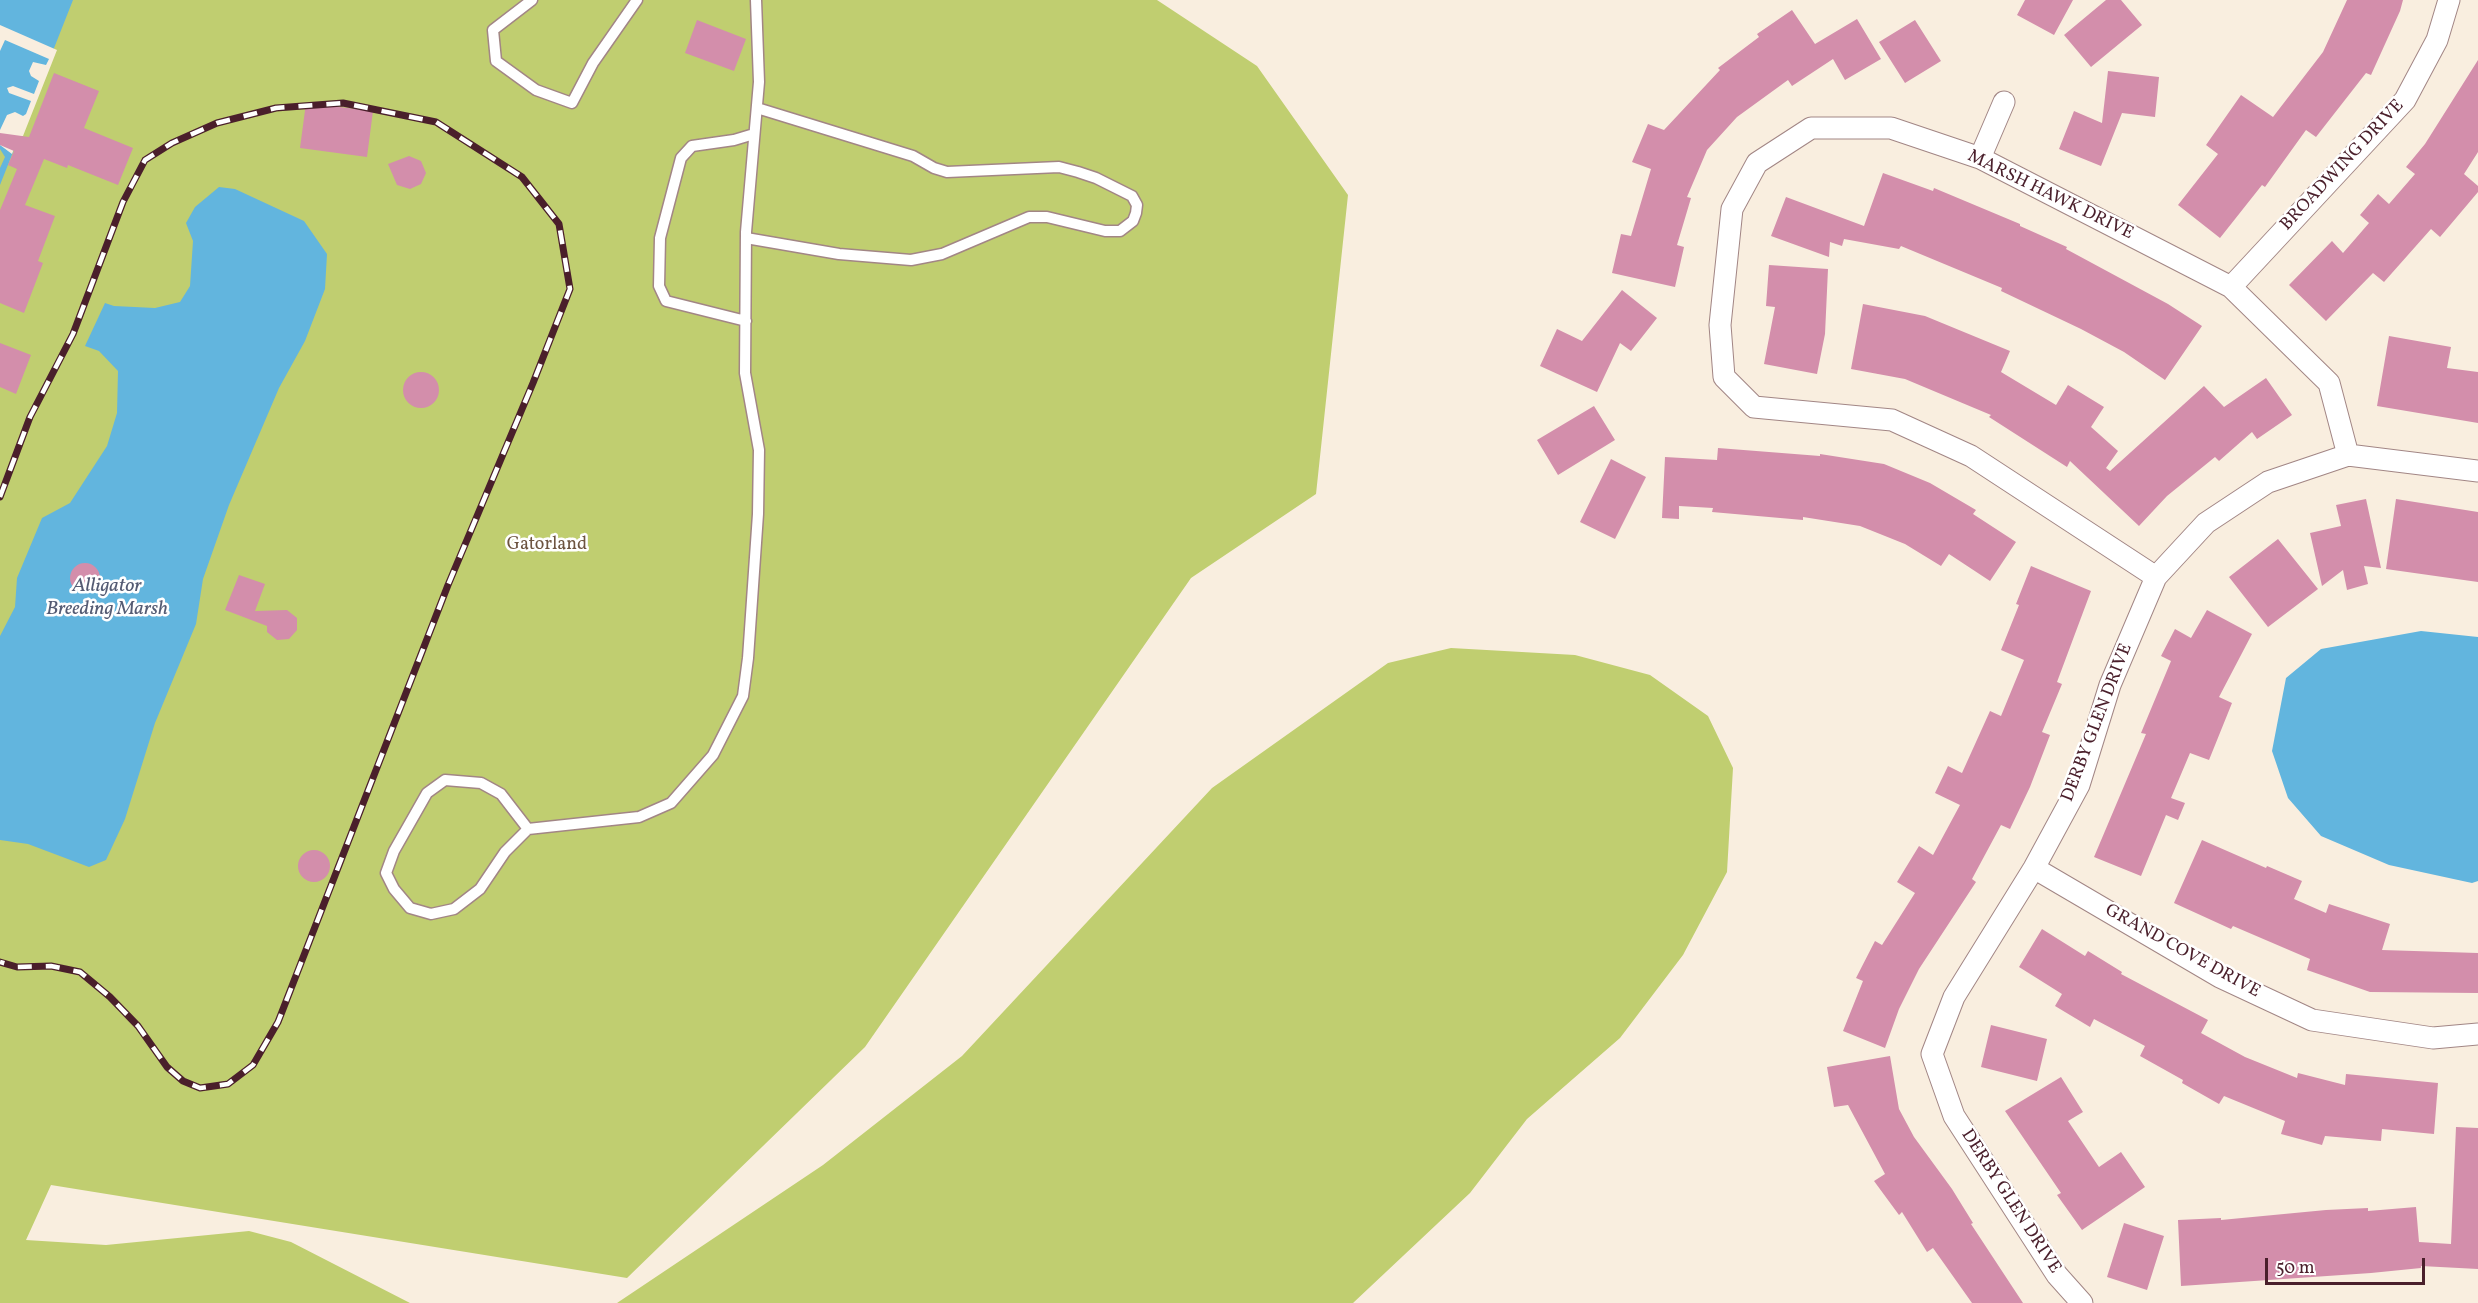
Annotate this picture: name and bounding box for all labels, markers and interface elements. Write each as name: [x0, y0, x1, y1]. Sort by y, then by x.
street label: BROADWING DRIVE: [2277, 96, 2409, 236]
street label: MARSH HAWK DRIVE: [1964, 146, 2136, 246]
park label: Gatorland: [507, 535, 587, 557]
water label: Alligator Breeding Marsh: [46, 575, 168, 622]
street label: DERBY GLEN DRIVE: [2058, 641, 2138, 805]
street label: GRAND COVE DRIVE: [2101, 900, 2263, 1004]
street label: DERBY GLEN DRIVE: [1955, 1126, 2065, 1278]
scale bar: [2268, 1246, 2428, 1284]
text: 50 m: [2276, 1256, 2315, 1281]

